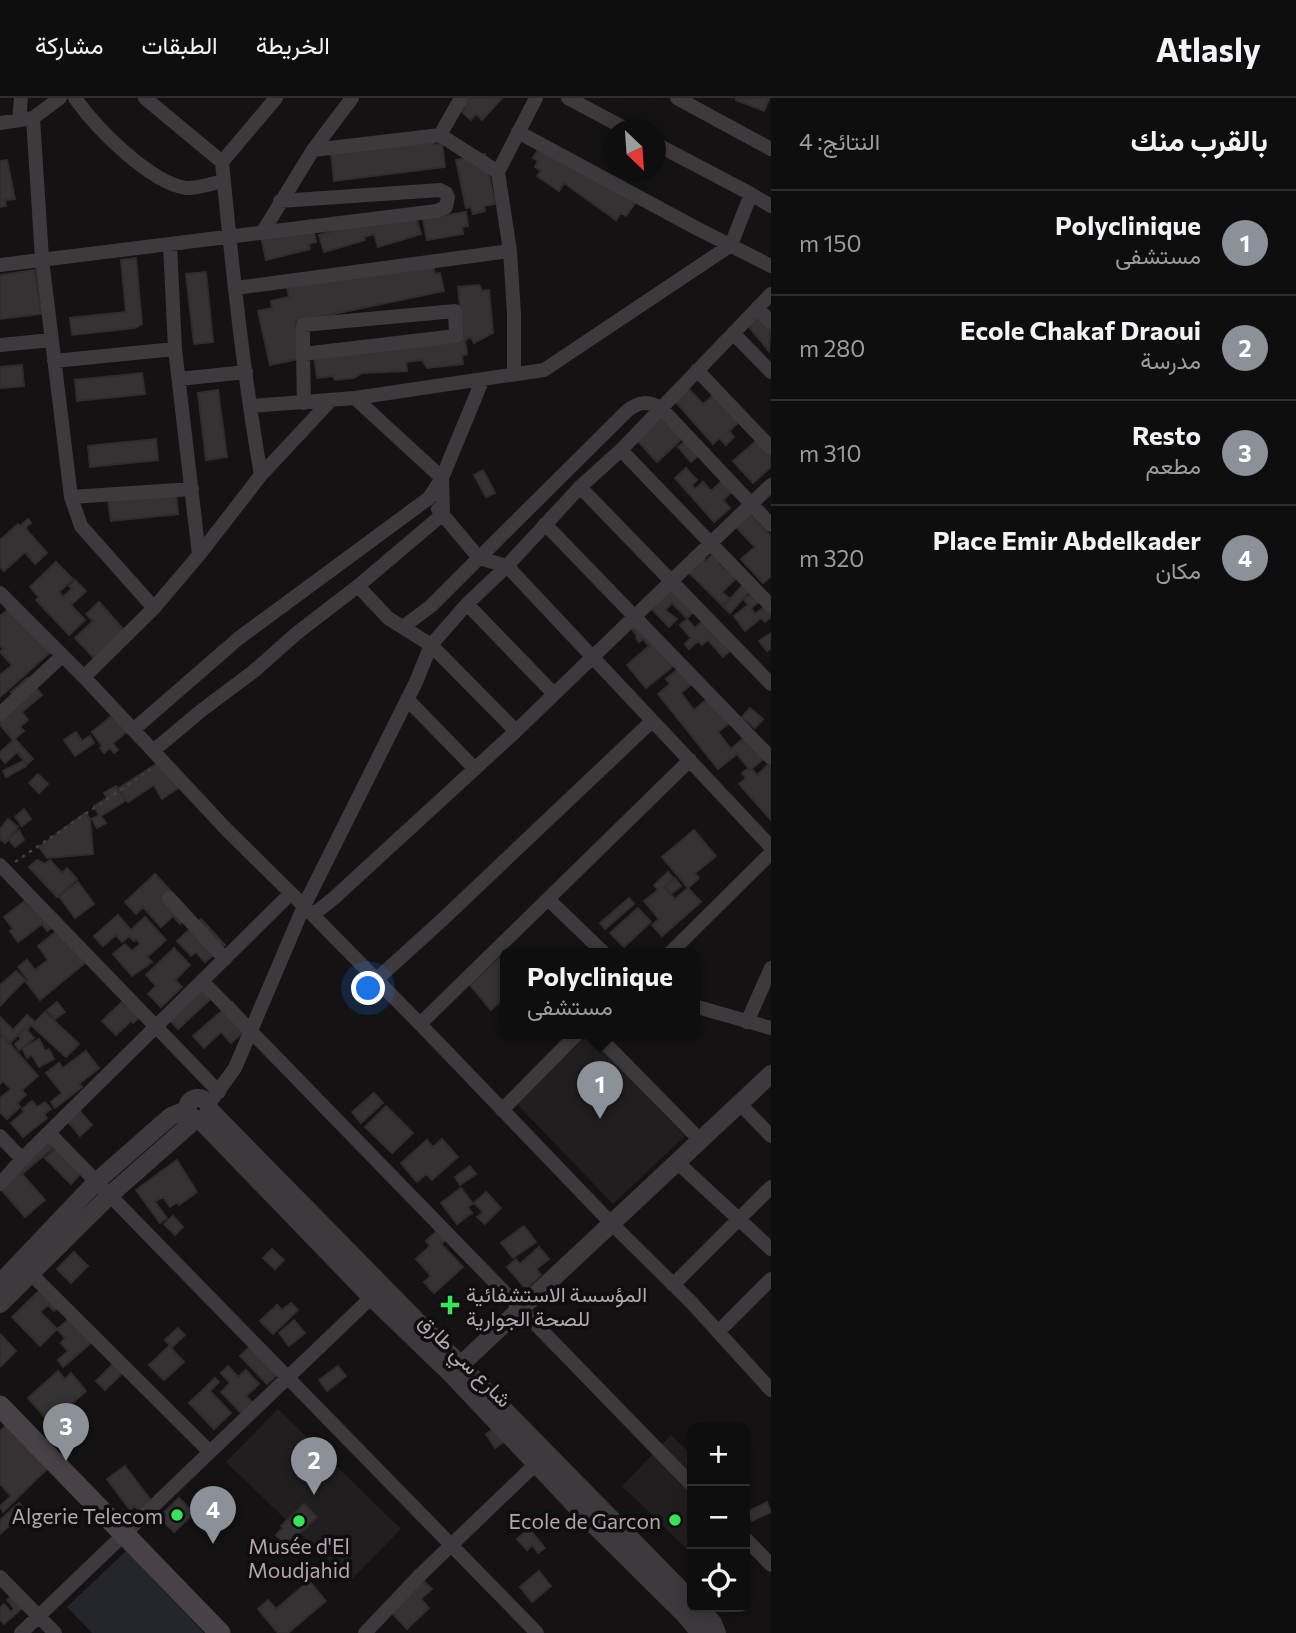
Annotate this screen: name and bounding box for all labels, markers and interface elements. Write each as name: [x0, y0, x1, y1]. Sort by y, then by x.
text: Atlasly: [1156, 28, 1261, 69]
text: مشاركة: [35, 30, 103, 59]
text: الطبقات: [141, 30, 218, 59]
text: الخريطة: [256, 30, 330, 59]
north arrow: [603, 119, 666, 182]
text: بالقرب منك: [1131, 120, 1268, 157]
text: النتائج: 4: [799, 127, 880, 155]
text: Polyclinique: [1055, 209, 1201, 240]
text: 150 m: [799, 229, 862, 257]
text: 1: [1240, 229, 1250, 257]
text: مستشفى: [1115, 241, 1201, 269]
text: Ecole Chakaf Draoui: [960, 314, 1201, 345]
text: 280 m: [799, 334, 865, 362]
text: 2: [1238, 334, 1252, 362]
text: مدرسة: [1140, 346, 1201, 374]
text: Resto: [1132, 419, 1201, 450]
text: 310 m: [799, 439, 861, 467]
text: 3: [1238, 439, 1252, 467]
text: مطعم: [1145, 451, 1201, 479]
text: Place Emir Abdelkader: [933, 524, 1201, 555]
text: 320 m: [799, 544, 864, 572]
text: 4: [1238, 544, 1252, 572]
text: مكان: [1155, 556, 1201, 584]
popup: [500, 948, 700, 1039]
text: Polyclinique: [527, 960, 673, 991]
your location: [351, 971, 385, 1005]
text: مستشفى: [527, 992, 613, 1020]
pin: 1: [577, 1061, 623, 1119]
place label: المؤسسة الاستشفائية للصحة الجوارية: [466, 1281, 647, 1332]
marker: المؤسسة الاستشفائية للصحة الجوارية: [440, 1295, 460, 1315]
street label: شارع سي طارق: [410, 1308, 518, 1416]
pin: 3: [43, 1403, 89, 1461]
map controls: [687, 1423, 750, 1612]
button: +: [687, 1423, 750, 1486]
pin: 2: [291, 1437, 337, 1495]
pin: 4: [190, 1486, 236, 1544]
button: −: [687, 1486, 750, 1549]
place label: Algerie Telecom: [11, 1503, 163, 1528]
marker: Algerie Telecom: [169, 1507, 185, 1523]
place label: Ecole de Garcon: [509, 1508, 661, 1533]
marker: Ecole de Garcon: [667, 1512, 683, 1528]
marker: Musée d'El Moudjahid: [291, 1513, 307, 1529]
place label: Musée d'El Moudjahid: [248, 1533, 350, 1582]
button: locate: [687, 1549, 750, 1612]

